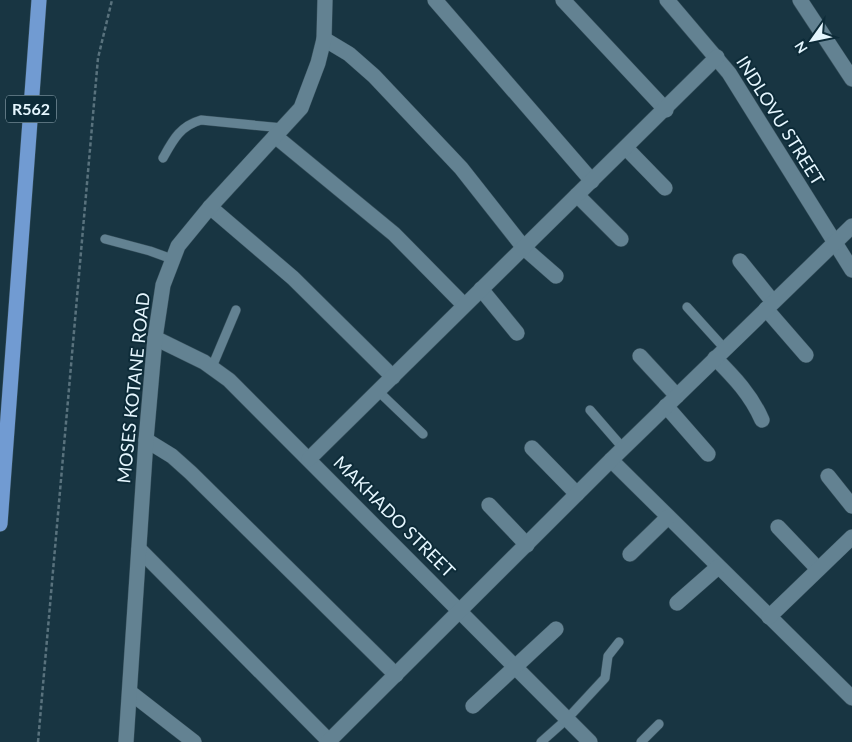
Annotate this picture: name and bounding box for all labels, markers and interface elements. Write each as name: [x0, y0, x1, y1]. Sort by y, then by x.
north arrow: [787, 15, 837, 65]
text: N: [791, 38, 811, 57]
street label: INDLOVU STREET: [732, 52, 830, 189]
road number: R562: [6, 96, 56, 122]
street label: MOSES KOTANE ROAD: [112, 291, 154, 485]
street label: MAKHADO STREET: [329, 451, 460, 582]

